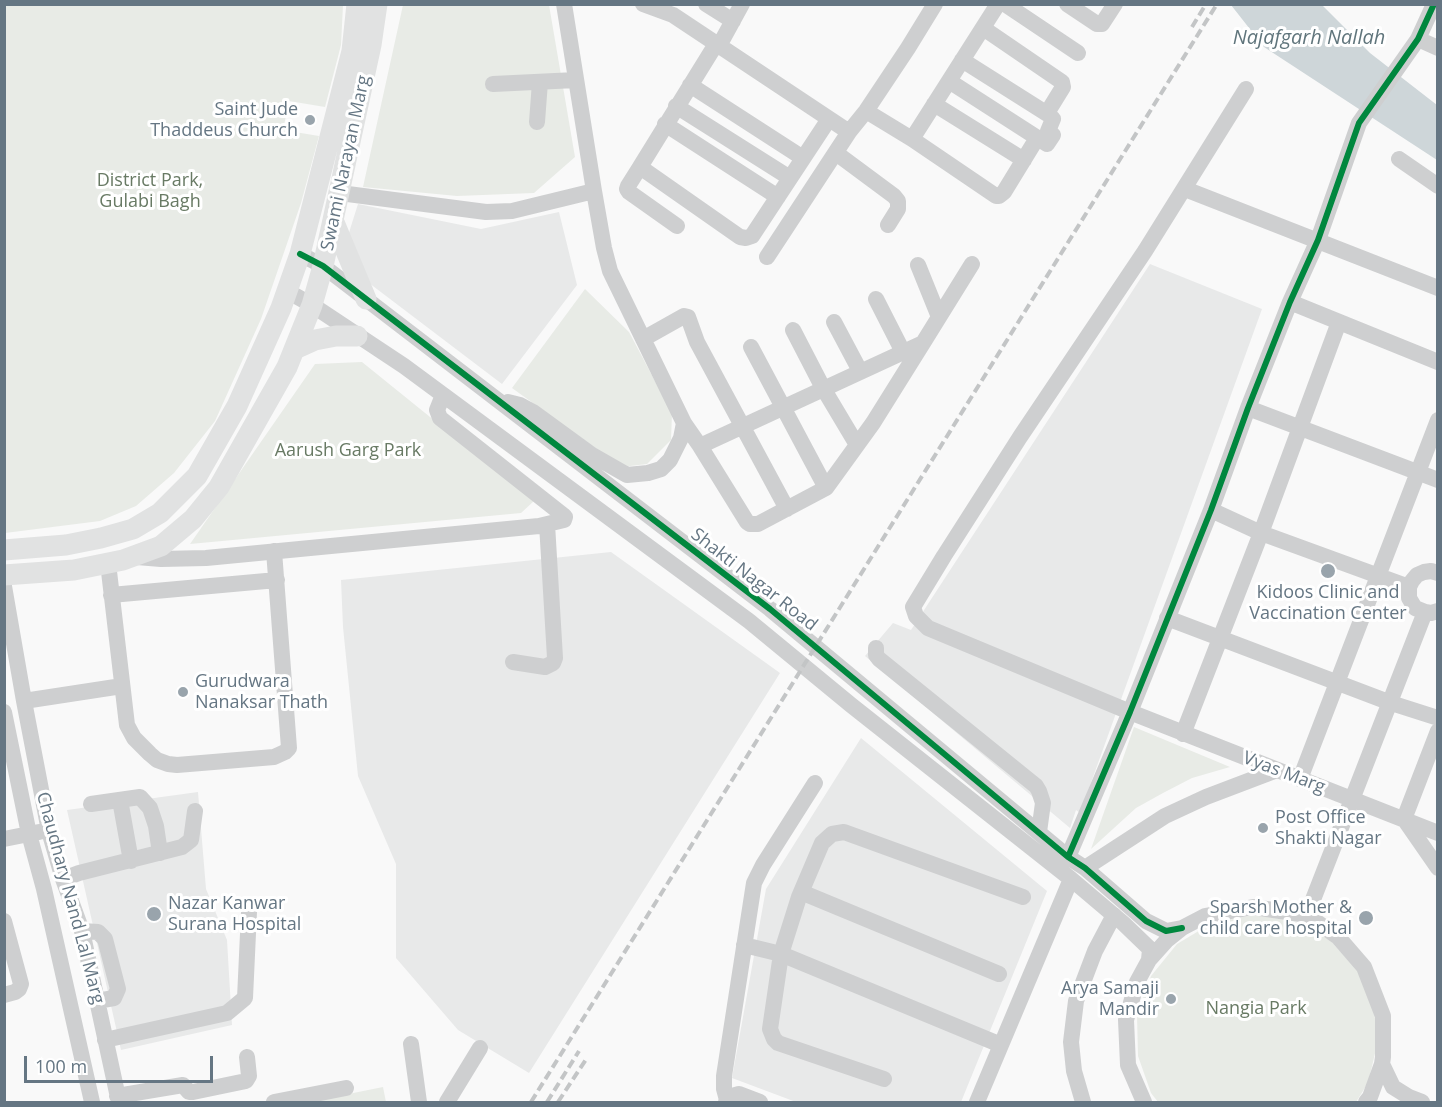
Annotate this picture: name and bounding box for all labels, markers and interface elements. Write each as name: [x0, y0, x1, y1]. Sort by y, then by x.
water label: Najafgarh Nallah: [1233, 26, 1385, 50]
street label: Swami Narayan Marg: [317, 73, 375, 253]
place label: Saint Jude Thaddeus Church: [150, 99, 298, 142]
marker: Saint Jude Thaddeus Church: [303, 113, 317, 127]
park label: District Park, Gulabi Bagh: [97, 170, 203, 213]
park label: Aarush Garg Park: [275, 440, 421, 462]
street label: Shakti Nagar Road: [687, 524, 821, 636]
marker: Kidoos Clinic and Vaccination Center: [1319, 562, 1337, 580]
place label: Kidoos Clinic and Vaccination Center: [1249, 582, 1407, 624]
place label: Gurudwara Nanaksar Thath: [195, 671, 328, 714]
marker: Gurudwara Nanaksar Thath: [176, 685, 190, 699]
street label: Vyas Marg: [1240, 747, 1328, 799]
street label: Chaudhary Nand Lal Marg: [31, 790, 109, 1006]
place label: Post Office Shakti Nagar: [1275, 807, 1382, 850]
marker: Post Office Shakti Nagar: [1256, 821, 1270, 835]
place label: Nazar Kanwar Surana Hospital: [168, 893, 301, 936]
place label: Sparsh Mother & child care hospital: [1200, 897, 1352, 940]
marker: Nazar Kanwar Surana Hospital: [145, 905, 163, 923]
marker: Sparsh Mother & child care hospital: [1357, 909, 1375, 927]
place label: Arya Samaji Mandir: [1061, 978, 1159, 1020]
marker: Arya Samaji Mandir: [1164, 992, 1178, 1006]
park label: Nangia Park: [1205, 998, 1307, 1020]
scale bar: [27, 1044, 216, 1082]
text: 100 m: [35, 1054, 87, 1078]

